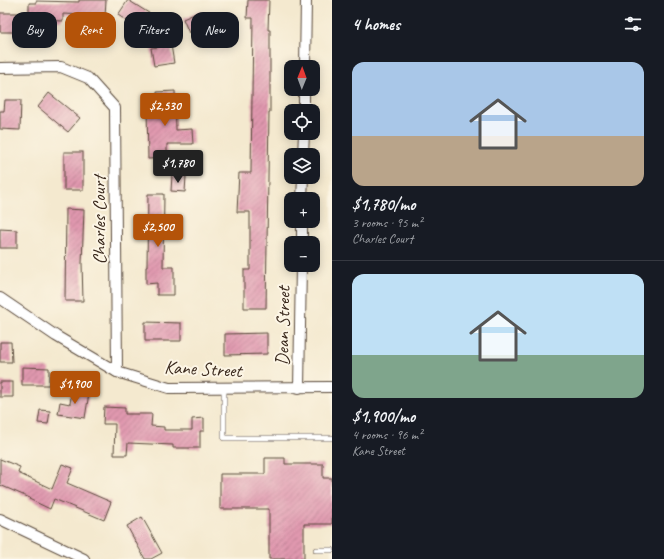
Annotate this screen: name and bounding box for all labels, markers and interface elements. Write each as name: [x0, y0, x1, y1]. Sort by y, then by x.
chip: Buy: [12, 12, 57, 48]
chip: Rent: [65, 12, 116, 48]
chip: Filters: [124, 12, 183, 48]
chip: New: [191, 12, 239, 48]
icon: filters: [622, 13, 644, 35]
text: 4 homes: [352, 14, 400, 35]
north arrow: [284, 60, 320, 96]
map controls: [284, 60, 320, 272]
icon: home: [462, 88, 534, 160]
pin: $2,530: [132, 93, 198, 127]
text: $2,530: [149, 98, 181, 114]
button: locate: [284, 104, 320, 140]
button: layers: [284, 148, 320, 184]
pin: $1,780: [145, 150, 211, 184]
text: $1,780: [162, 155, 194, 171]
street label: Charles Court: [87, 173, 111, 265]
button: +: [284, 192, 320, 228]
text: $1,780/mo: [352, 194, 415, 215]
pin: $2,500: [125, 214, 191, 248]
text: 3 rooms · 95 m²: [352, 215, 422, 231]
text: $2,500: [142, 219, 174, 235]
text: Charles Court: [352, 231, 413, 247]
button: −: [284, 236, 320, 272]
street label: Dean Street: [270, 285, 296, 366]
icon: home: [462, 300, 534, 372]
street label: Kane Street: [164, 355, 244, 383]
pin: $1,900: [42, 371, 108, 405]
text: $1,900: [59, 376, 91, 392]
text: $1,900/mo: [352, 406, 415, 427]
text: 4 rooms · 96 m²: [352, 427, 422, 443]
text: Kane Street: [352, 443, 405, 459]

